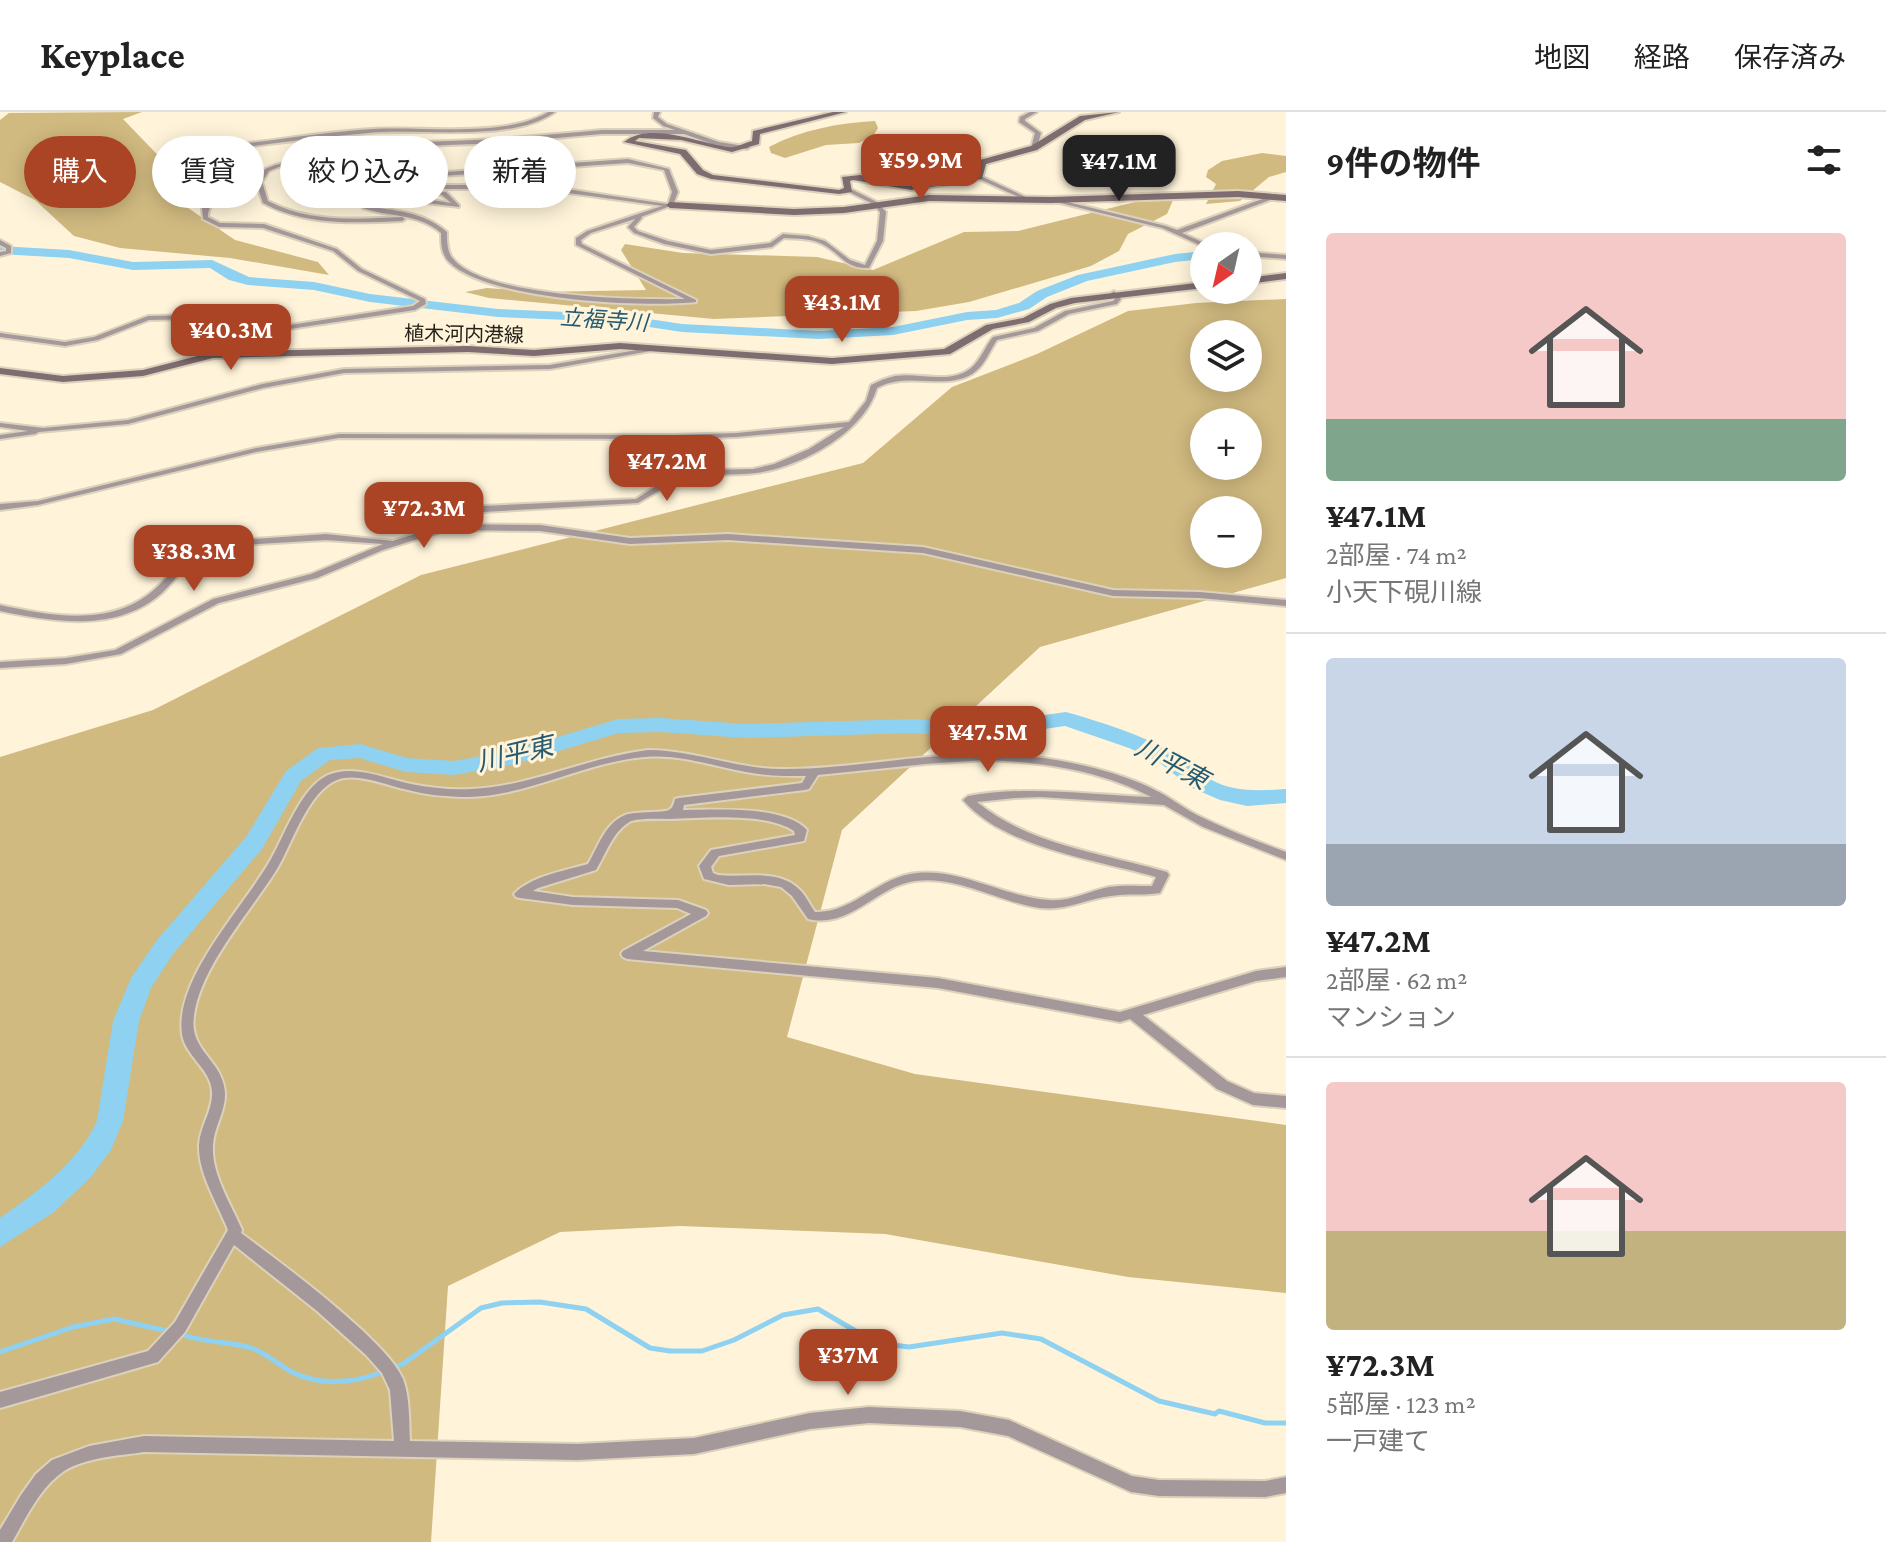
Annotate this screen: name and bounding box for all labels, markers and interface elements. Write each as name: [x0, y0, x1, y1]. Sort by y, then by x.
text: Keyplace: [40, 34, 185, 76]
text: 地図: [1534, 42, 1590, 73]
text: 経路: [1634, 42, 1690, 73]
text: 保存済み: [1734, 42, 1846, 73]
pin: ¥59.9M: [856, 134, 986, 202]
pin: ¥47.1M: [1054, 135, 1184, 203]
chip: 購入: [24, 136, 136, 208]
chip: 賃貸: [152, 136, 264, 208]
chip: 絞り込み: [280, 136, 448, 208]
chip: 新着: [464, 136, 576, 208]
icon: filters: [1802, 138, 1846, 182]
text: ¥59.9M: [879, 145, 963, 174]
text: 9件の物件: [1326, 145, 1481, 182]
text: ¥47.1M: [1081, 146, 1157, 175]
north arrow: [1190, 232, 1262, 304]
map controls: [1190, 232, 1262, 568]
pin: ¥43.1M: [777, 276, 907, 344]
icon: home: [1514, 285, 1658, 429]
text: ¥43.1M: [803, 287, 881, 316]
pin: ¥40.3M: [166, 304, 296, 372]
water label: 立福寺川: [559, 304, 651, 336]
text: ¥40.3M: [189, 315, 273, 344]
button: layers: [1190, 320, 1262, 392]
street label: 植木河内港線: [404, 322, 524, 346]
button: +: [1190, 408, 1262, 480]
pin: ¥47.2M: [602, 435, 732, 503]
text: ¥47.2M: [627, 446, 707, 475]
pin: ¥72.3M: [359, 482, 489, 550]
text: ¥72.3M: [382, 493, 466, 522]
button: −: [1190, 496, 1262, 568]
text: ¥47.1M: [1326, 497, 1426, 534]
pin: ¥38.3M: [129, 525, 259, 593]
text: ¥38.3M: [152, 536, 236, 565]
text: 2部屋 · 74 m²: [1326, 541, 1467, 570]
text: 小天下硯川線: [1326, 578, 1482, 607]
pin: ¥47.5M: [923, 706, 1053, 774]
icon: home: [1514, 710, 1658, 854]
text: ¥47.5M: [948, 717, 1028, 746]
water label: 川平東: [474, 730, 560, 777]
water label: 川平東: [1131, 733, 1217, 797]
text: ¥47.2M: [1326, 922, 1431, 959]
text: 2部屋 · 62 m²: [1326, 966, 1467, 995]
text: マンション: [1326, 1003, 1456, 1032]
icon: home: [1514, 1134, 1658, 1278]
pin: ¥37M: [801, 1329, 895, 1397]
text: ¥37M: [817, 1340, 879, 1369]
text: ¥72.3M: [1326, 1346, 1435, 1383]
text: 5部屋 · 123 m²: [1326, 1390, 1476, 1419]
text: 一戸建て: [1326, 1427, 1430, 1456]

